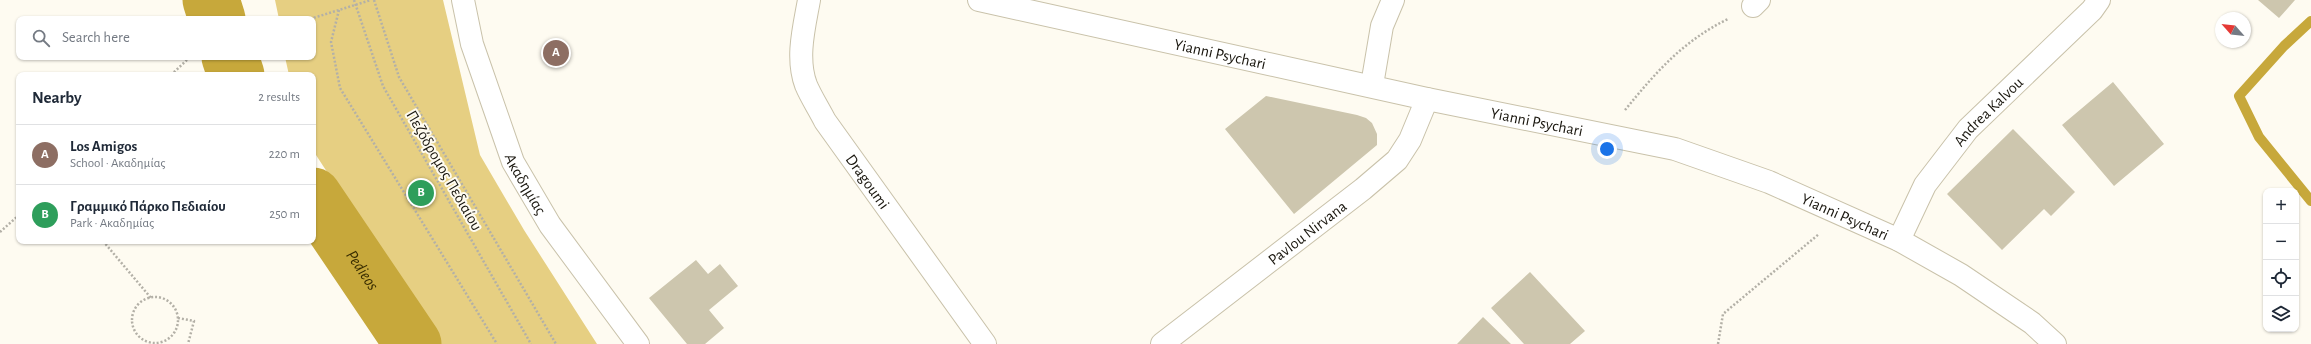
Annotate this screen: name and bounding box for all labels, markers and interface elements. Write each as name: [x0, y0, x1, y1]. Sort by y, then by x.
north arrow: [2215, 12, 2251, 48]
search box: [16, 16, 316, 60]
icon: search: [30, 27, 52, 49]
text: Search here: [62, 30, 130, 45]
street label: Yianni Psychari: [1172, 36, 1267, 72]
pin: A: [543, 38, 569, 68]
street label: Andrea Kalvou: [1951, 74, 2026, 149]
text: Nearby: [32, 89, 82, 106]
text: 2 results: [258, 91, 300, 104]
street label: Yianni Psychari: [1489, 105, 1584, 139]
street label: Πεζόδρομος Πεδιαίου: [402, 108, 485, 234]
text: Los Amigos: [70, 139, 137, 154]
your location: [1597, 139, 1617, 159]
text: A: [41, 148, 49, 161]
text: 220 m: [269, 148, 300, 161]
street label: Ακαδημίας: [502, 152, 549, 218]
street label: Dragoumi: [843, 152, 892, 212]
text: School · Ακαδημίας: [70, 157, 166, 170]
pin: B: [408, 178, 434, 208]
map controls: [2263, 188, 2299, 332]
button: +: [2263, 188, 2299, 224]
street label: Yianni Psychari: [1799, 191, 1891, 243]
street label: Pavlou Nirvana: [1265, 198, 1350, 268]
text: Γραμμικό Πάρκο Πεδιαίου: [70, 199, 226, 214]
text: B: [41, 208, 49, 221]
text: 250 m: [269, 208, 300, 221]
text: Park · Ακαδημίας: [70, 217, 154, 230]
button: −: [2263, 224, 2299, 260]
water label: Pedieos: [343, 247, 382, 294]
button: locate: [2263, 260, 2299, 296]
button: layers: [2263, 296, 2299, 332]

